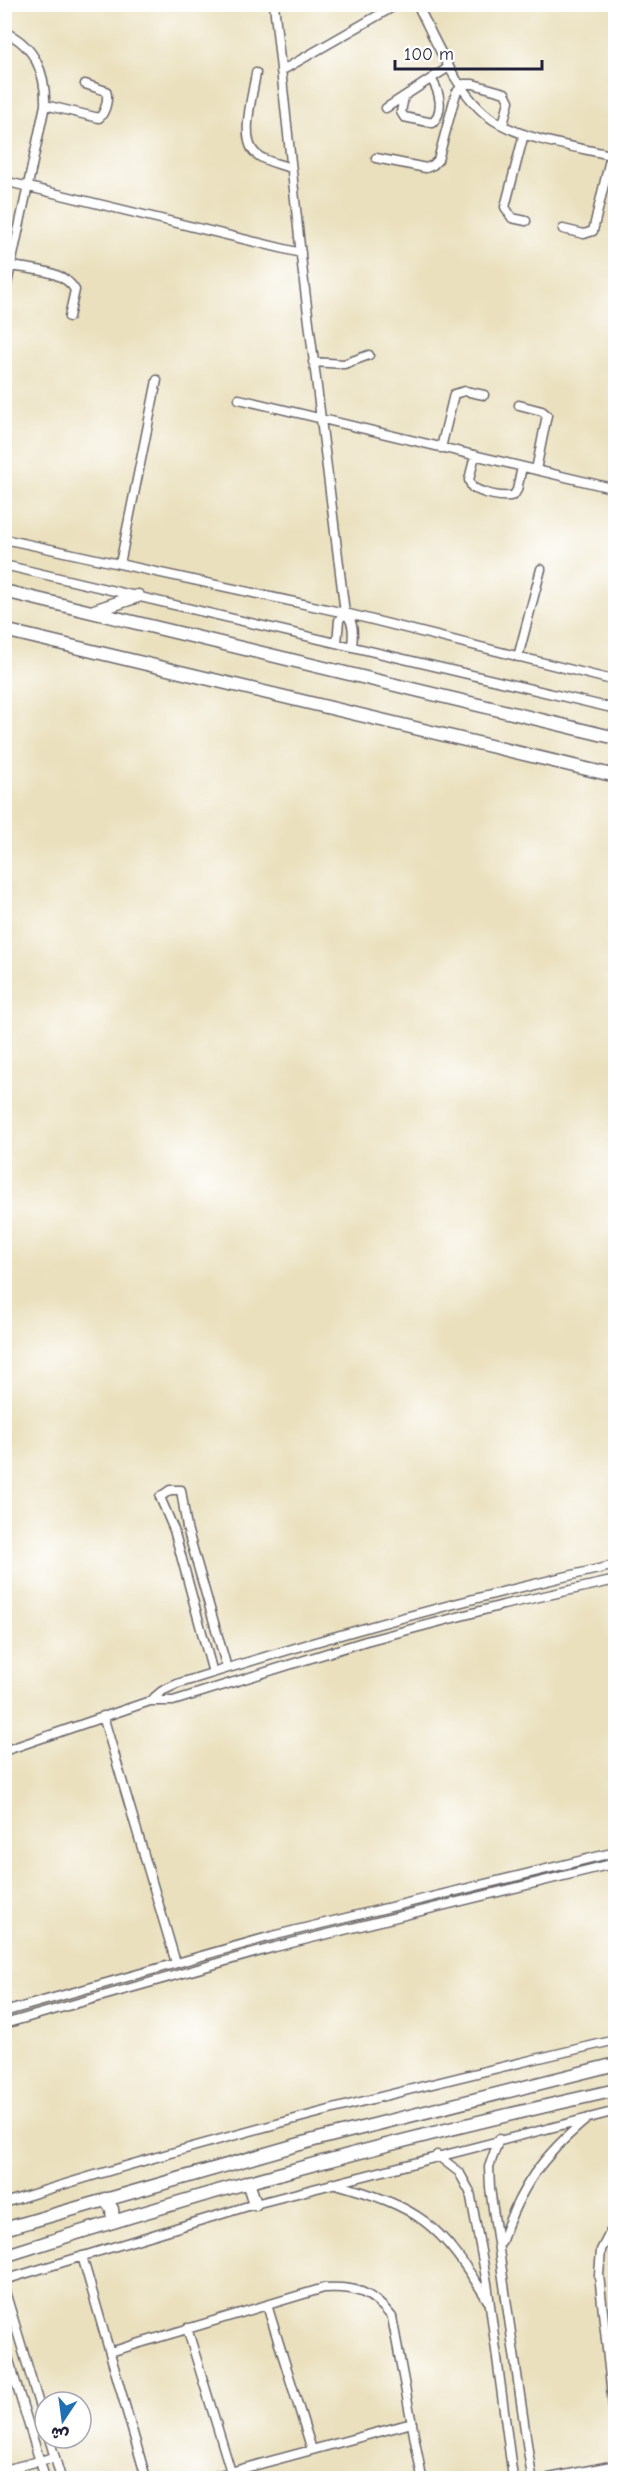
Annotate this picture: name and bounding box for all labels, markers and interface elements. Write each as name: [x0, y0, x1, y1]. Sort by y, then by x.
scale bar: [395, 33, 542, 71]
text: 100 m: [404, 44, 454, 65]
north arrow: [33, 2390, 93, 2450]
text: ش: [49, 2423, 70, 2444]

